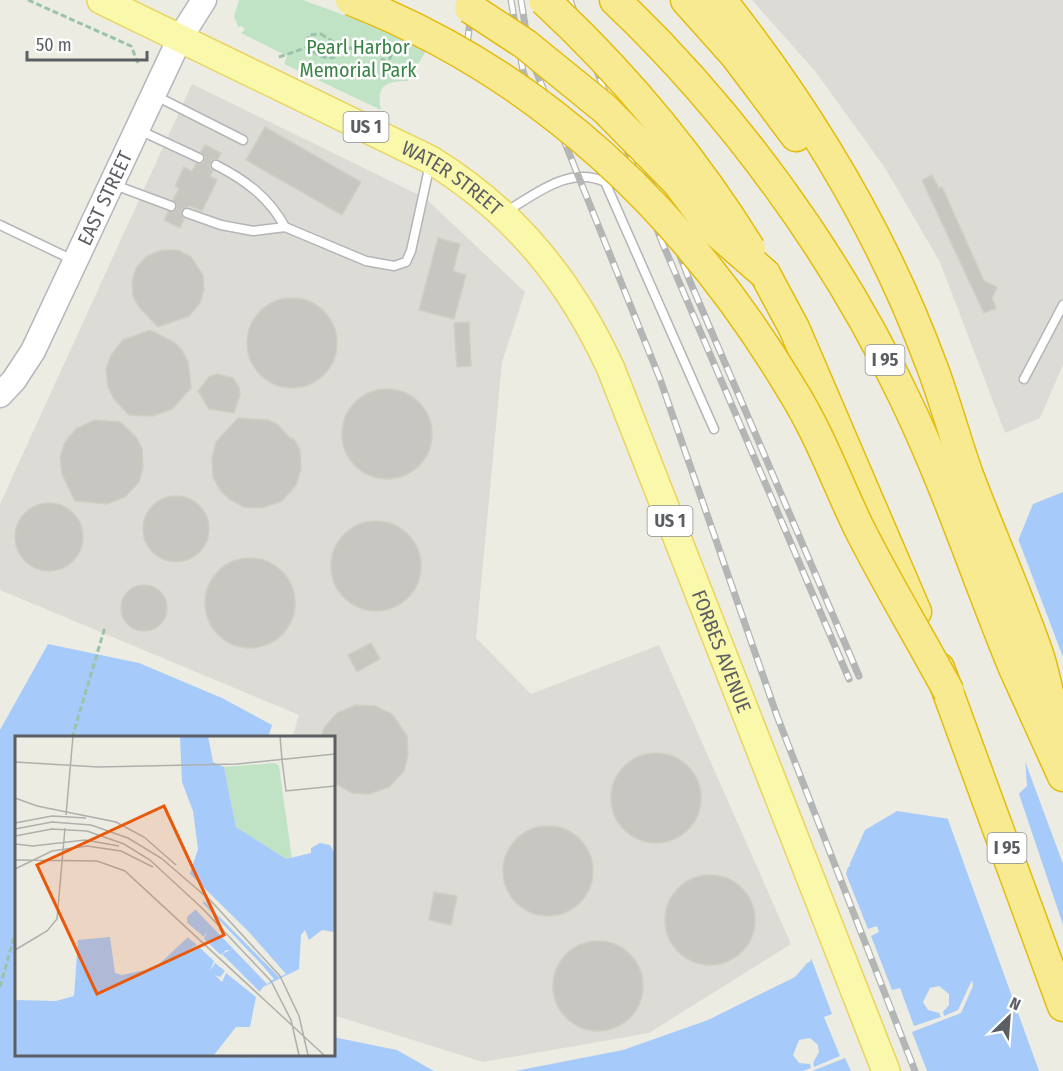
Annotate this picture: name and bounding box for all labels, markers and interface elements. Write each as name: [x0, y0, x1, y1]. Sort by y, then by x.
scale bar: [27, 24, 147, 62]
text: 50 m: [36, 34, 72, 56]
park label: Pearl Harbor Memorial Park: [299, 35, 417, 82]
road number: US 1: [344, 112, 388, 142]
street label: WATER STREET: [398, 136, 508, 221]
street label: EAST STREET: [72, 147, 137, 249]
road number: I 95: [866, 345, 904, 375]
road number: US 1: [648, 506, 692, 536]
street label: FORBES AVENUE: [687, 587, 756, 716]
inset map: [15, 736, 334, 1056]
road number: I 95: [988, 833, 1026, 863]
north arrow: [979, 987, 1039, 1047]
text: N: [1007, 993, 1023, 1014]

